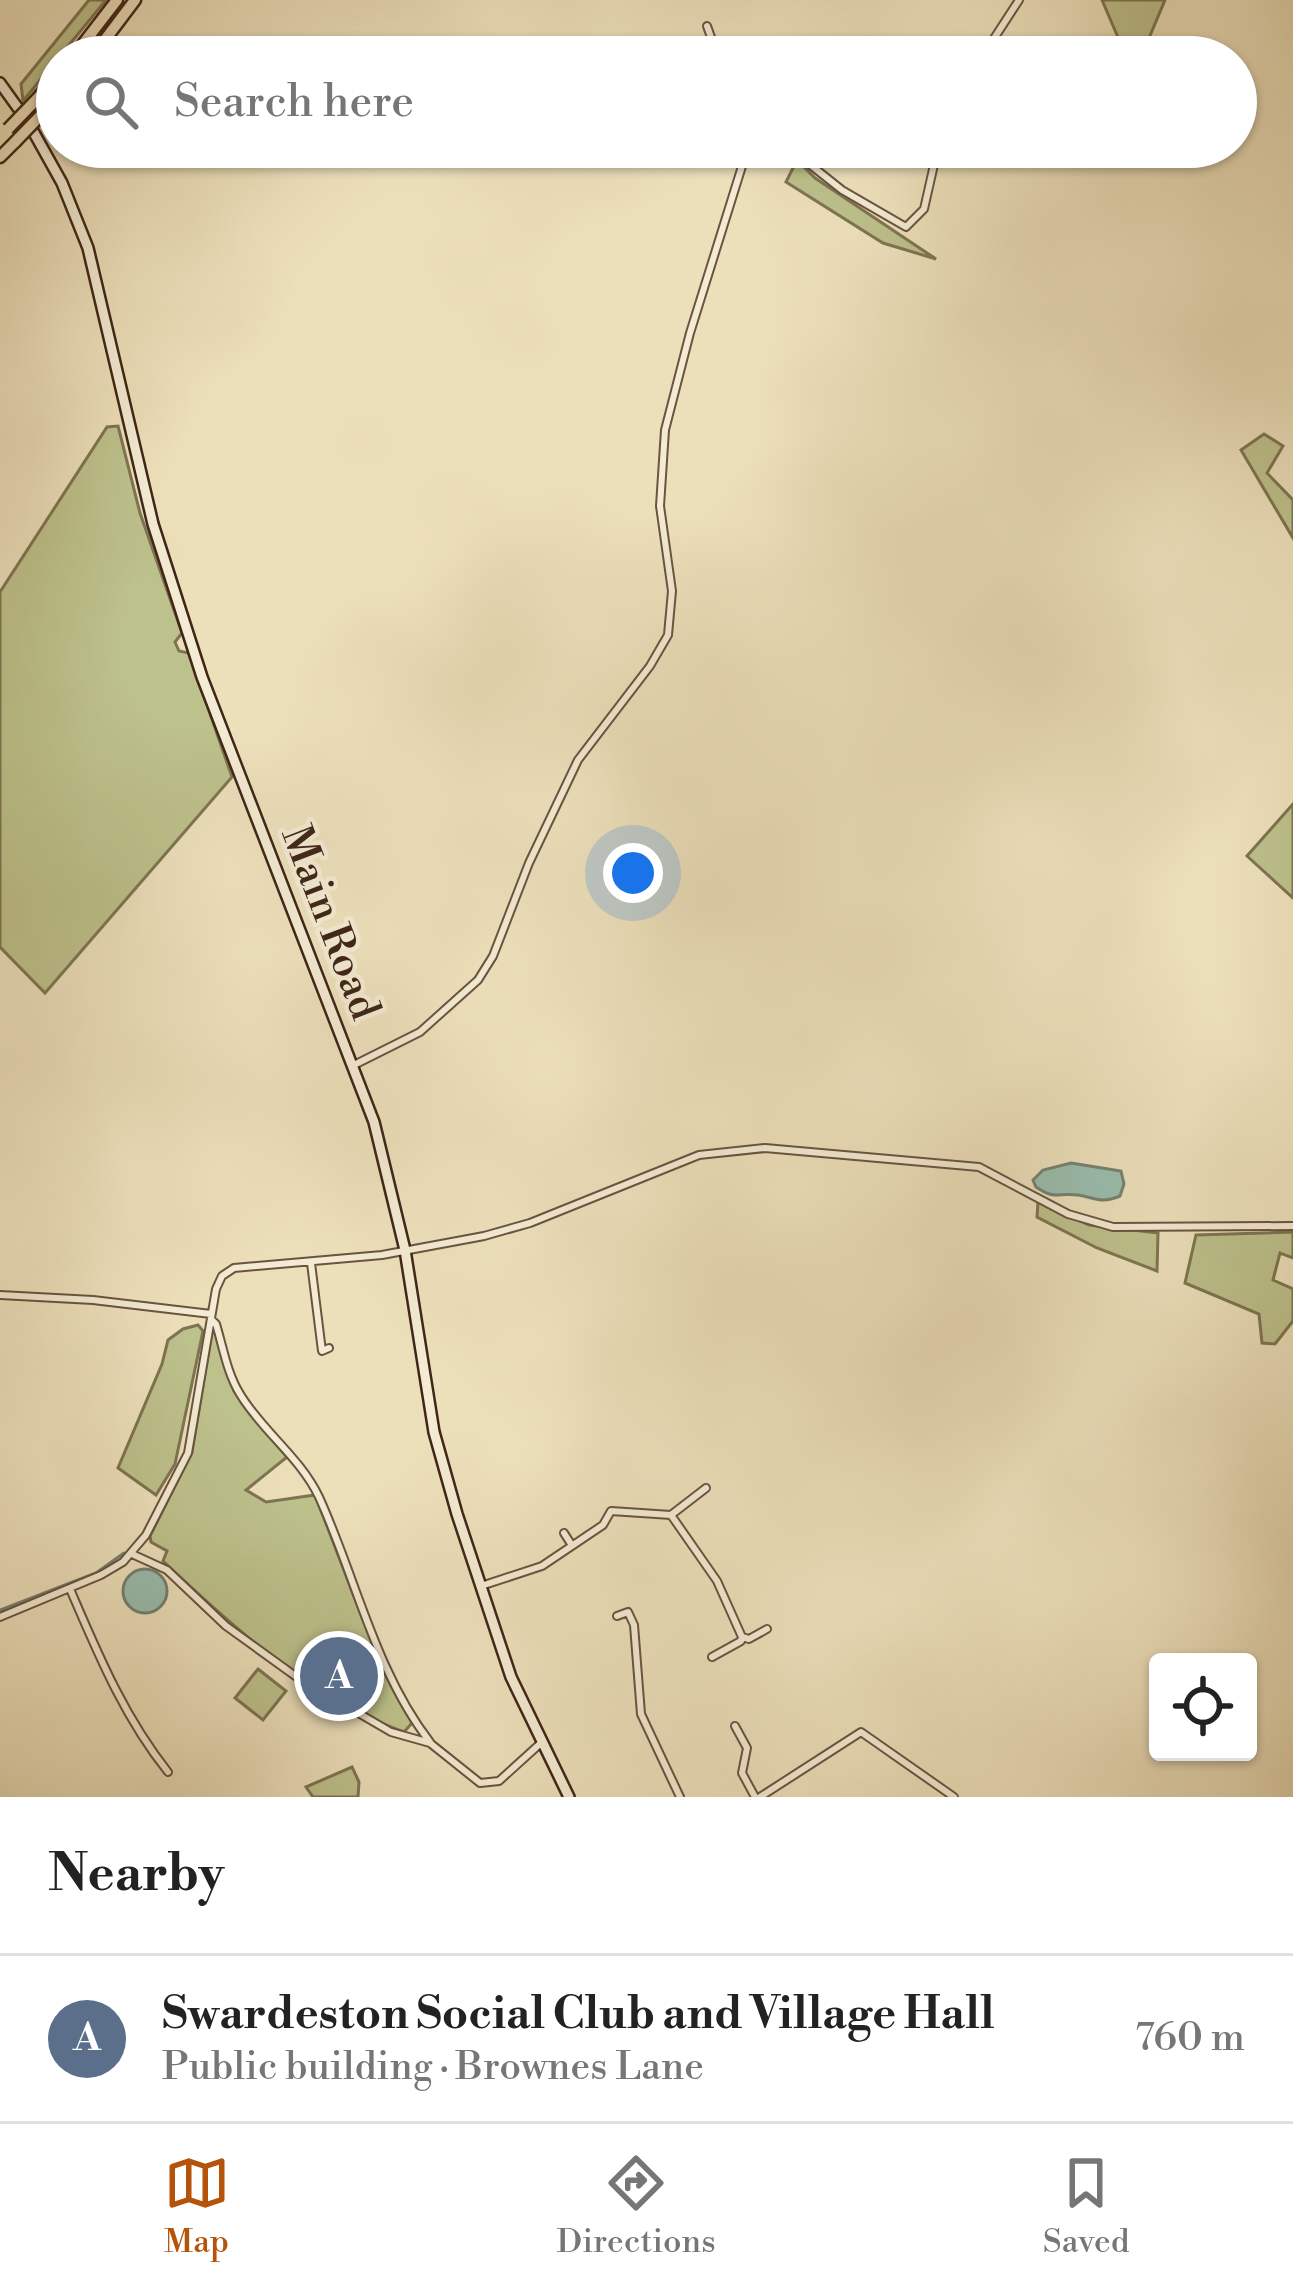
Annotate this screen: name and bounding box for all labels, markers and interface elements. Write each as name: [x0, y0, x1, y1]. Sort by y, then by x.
search box: [36, 36, 1257, 168]
icon: search: [78, 69, 144, 135]
text: Search here: [174, 74, 414, 131]
street label: Main Road: [268, 818, 391, 1027]
your location: [603, 843, 663, 903]
pin: A: [300, 1631, 378, 1721]
map controls: [1149, 1653, 1257, 1761]
button: locate: [1149, 1653, 1257, 1761]
text: Nearby: [48, 1843, 224, 1907]
text: Swardeston Social Club and Village Hall: [162, 1986, 995, 2043]
text: A: [73, 2014, 101, 2063]
text: 760 m: [1135, 2014, 1245, 2063]
text: Public building · Brownes Lane: [162, 2043, 704, 2092]
tab: Map: [164, 2150, 230, 2263]
tab: Directions: [557, 2150, 716, 2263]
tab: Saved: [1043, 2150, 1129, 2263]

